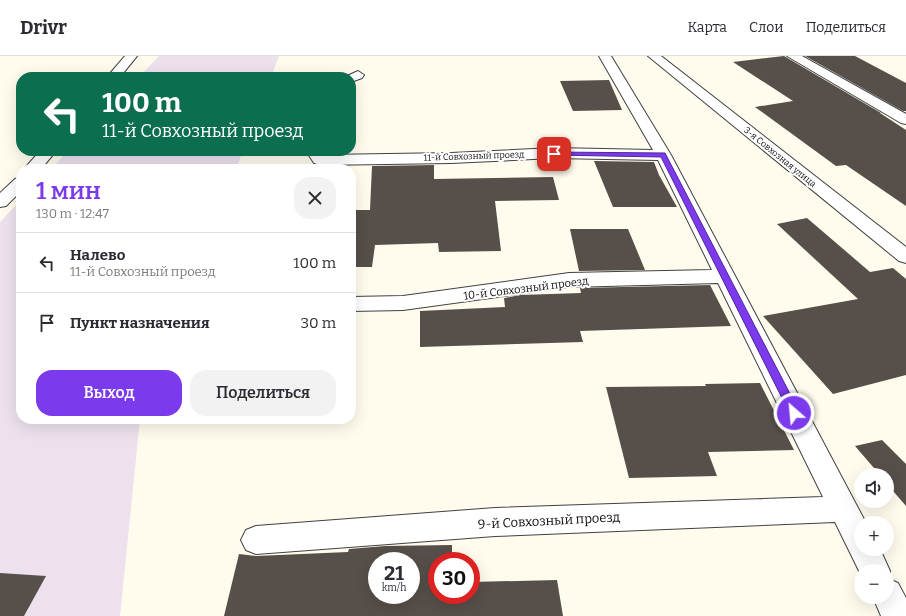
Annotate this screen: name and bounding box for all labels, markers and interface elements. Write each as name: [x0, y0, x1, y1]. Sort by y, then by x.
text: Drivr: [20, 16, 67, 39]
text: Карта: [687, 19, 727, 36]
text: Слои: [749, 19, 784, 36]
text: Поделиться: [806, 19, 886, 36]
text: 100 m: [102, 86, 181, 119]
icon: left: [36, 88, 88, 140]
text: 11-й Совхозный проезд: [102, 120, 304, 142]
street label: 3-я Совхозная улица: [742, 125, 818, 189]
pin: [537, 137, 571, 171]
icon: arrive: [543, 143, 565, 165]
street label: 11-й Совхозный проезд: [423, 149, 525, 163]
text: 1 мин: [36, 177, 101, 205]
button: close: [294, 177, 336, 219]
text: 130 m · 12:47: [36, 206, 109, 221]
text: Налево: [70, 246, 125, 264]
icon: left: [36, 252, 58, 274]
text: 100 m: [293, 254, 336, 272]
text: 11-й Совхозный проезд: [70, 264, 216, 279]
street label: 10-й Совхозный проезд: [463, 274, 590, 303]
icon: arrive: [36, 312, 58, 334]
text: Пункт назначения: [70, 314, 210, 332]
text: 30 m: [301, 314, 336, 332]
button: Выход: [36, 370, 182, 416]
button: Поделиться: [190, 370, 336, 416]
position arrow: [773, 392, 815, 434]
map controls: [854, 468, 894, 604]
button: sound: [854, 468, 894, 508]
street label: 9-й Совхозный проезд: [477, 509, 621, 532]
button: +: [854, 516, 894, 556]
speed limit sign: 30: [428, 552, 480, 604]
text: 21: [384, 561, 404, 585]
button: −: [854, 564, 894, 604]
text: km/h: [382, 582, 406, 594]

